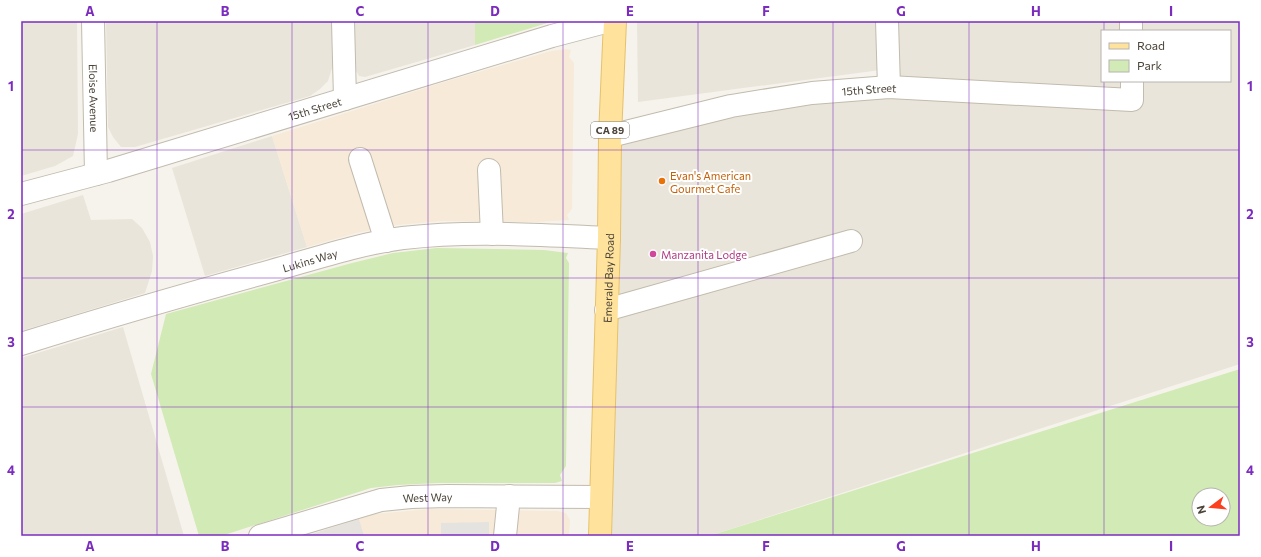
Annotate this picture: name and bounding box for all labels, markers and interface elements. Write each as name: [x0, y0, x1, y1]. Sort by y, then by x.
text: A: [85, 3, 95, 19]
text: B: [221, 3, 230, 19]
text: C: [356, 3, 365, 19]
text: D: [490, 3, 500, 19]
text: E: [626, 3, 634, 19]
text: F: [762, 3, 770, 19]
text: G: [896, 3, 906, 19]
text: H: [1031, 3, 1041, 19]
text: I: [1169, 3, 1173, 19]
legend: [1101, 30, 1231, 82]
text: Road: [1137, 38, 1165, 52]
text: Park: [1137, 58, 1163, 72]
street label: Eloise Avenue: [87, 64, 102, 132]
text: 1: [8, 78, 14, 94]
text: 1: [1247, 78, 1253, 94]
street label: 15th Street: [841, 80, 897, 97]
street label: 15th Street: [286, 94, 343, 122]
road number: CA 89: [591, 122, 629, 138]
place label: Evan's American Gourmet Cafe: [670, 169, 751, 195]
marker: Evan's American Gourmet Cafe: [657, 176, 667, 186]
text: 2: [7, 206, 15, 222]
text: 2: [1246, 206, 1254, 222]
street label: Emerald Bay Road: [600, 233, 616, 323]
street label: Lukins Way: [281, 246, 339, 274]
place label: Manzanita Lodge: [661, 248, 747, 261]
marker: Manzanita Lodge: [648, 249, 658, 259]
text: 3: [7, 334, 15, 350]
text: 3: [1246, 334, 1254, 350]
text: 4: [7, 462, 15, 478]
text: 4: [1246, 462, 1254, 478]
north arrow: [1191, 487, 1231, 527]
street label: West Way: [402, 489, 453, 504]
text: N: [1194, 504, 1208, 516]
text: A: [85, 538, 95, 554]
text: B: [221, 538, 230, 554]
text: C: [356, 538, 365, 554]
text: D: [490, 538, 500, 554]
text: E: [626, 538, 634, 554]
text: F: [762, 538, 770, 554]
text: G: [896, 538, 906, 554]
text: H: [1031, 538, 1041, 554]
text: I: [1169, 538, 1173, 554]

